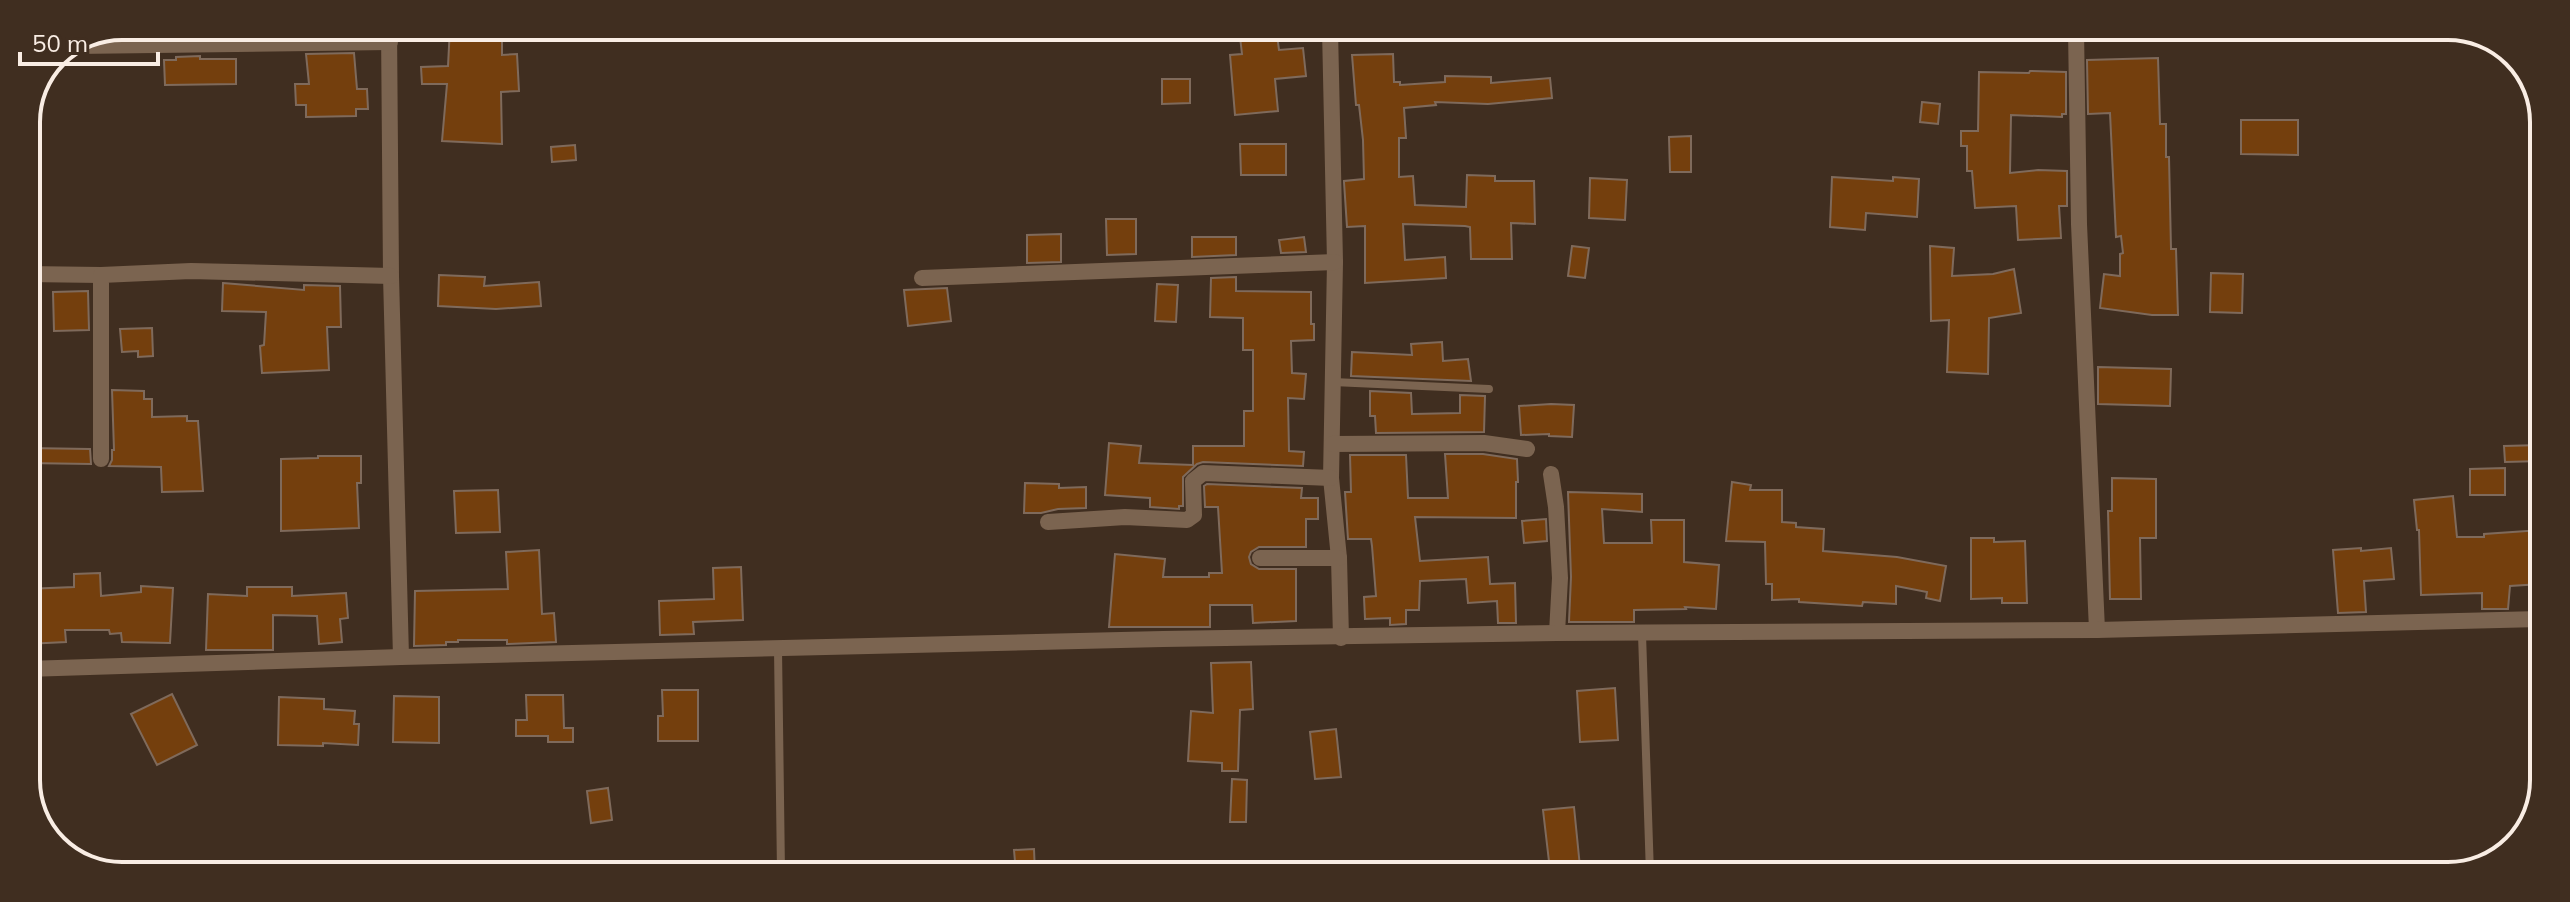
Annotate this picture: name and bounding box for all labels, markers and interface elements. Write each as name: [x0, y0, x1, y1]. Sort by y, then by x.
scale bar: [20, 16, 158, 66]
text: 50 m: [32, 28, 88, 58]

